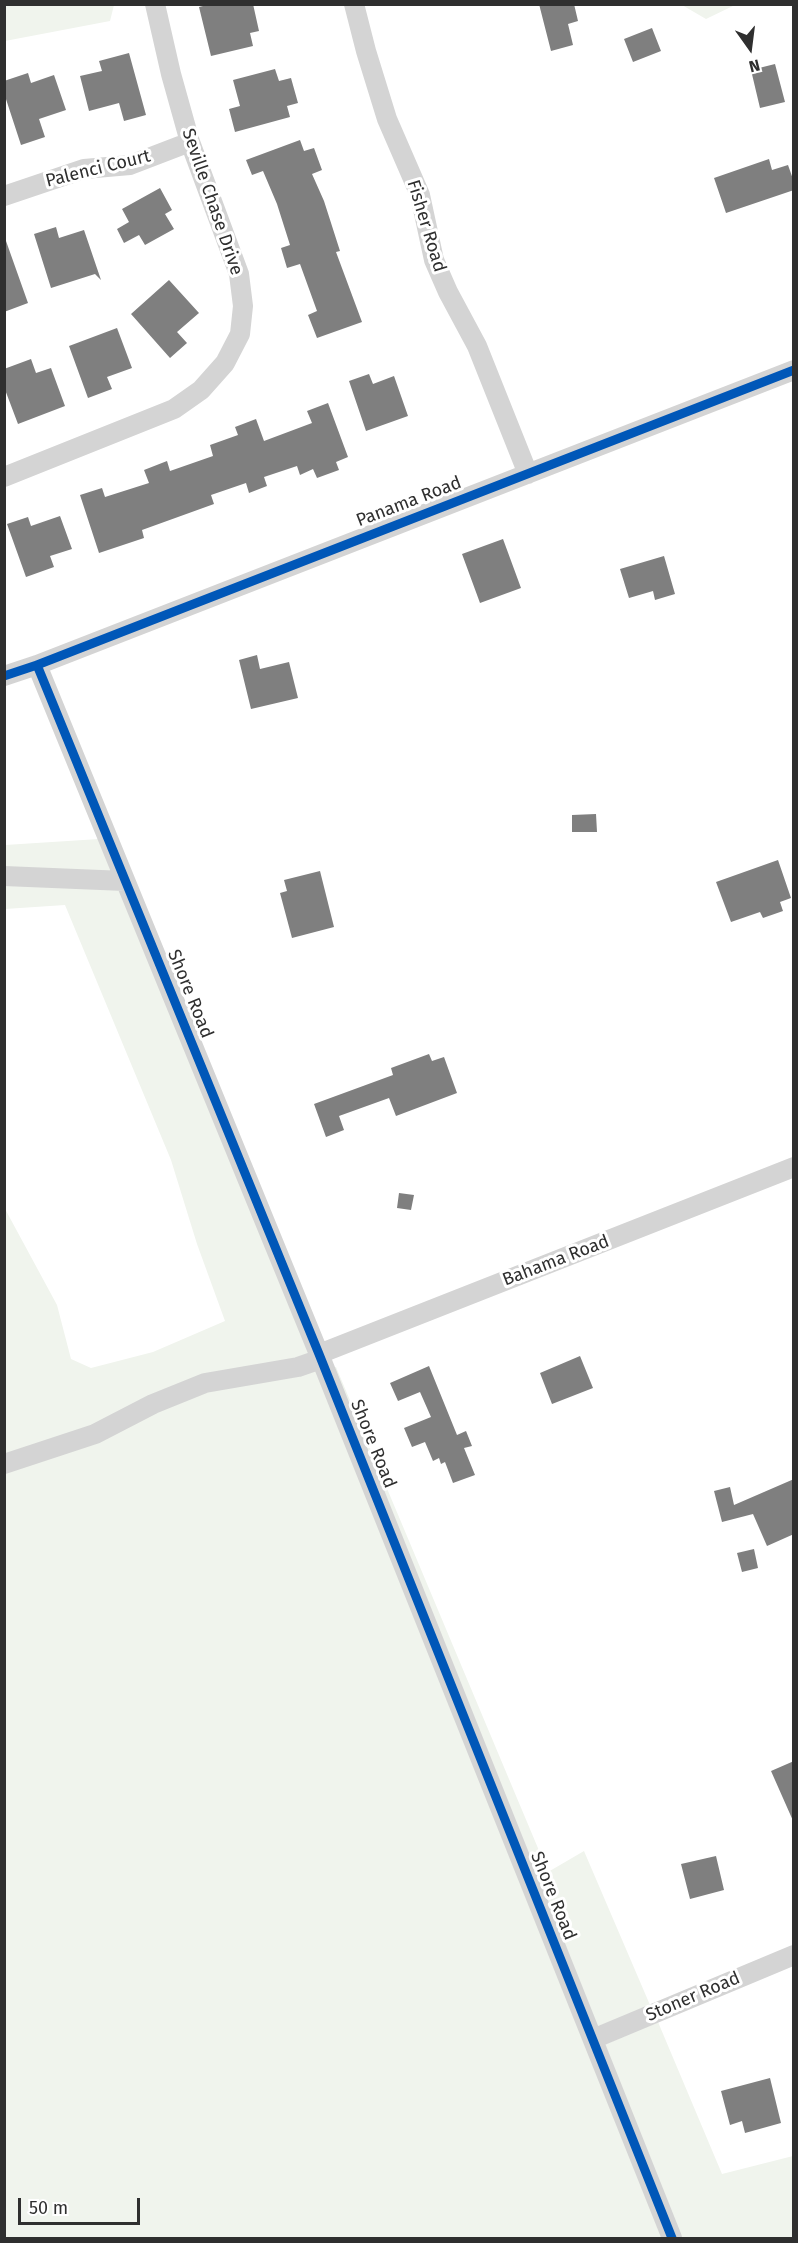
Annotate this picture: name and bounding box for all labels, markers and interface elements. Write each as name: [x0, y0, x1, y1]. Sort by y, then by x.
north arrow: [720, 18, 780, 78]
text: N: [747, 55, 762, 76]
street label: Seville Chase Drive: [177, 126, 247, 278]
street label: Palenci Court: [43, 146, 153, 192]
street label: Fisher Road: [402, 177, 450, 275]
street label: Panama Road: [353, 472, 465, 532]
street label: Shore Road: [162, 947, 218, 1041]
street label: Bahama Road: [500, 1231, 612, 1291]
street label: Shore Road: [345, 1397, 401, 1491]
street label: Shore Road: [525, 1849, 581, 1943]
street label: Stoner Road: [643, 1967, 743, 2027]
scale bar: [21, 2186, 142, 2224]
text: 50 m: [29, 2197, 68, 2219]

